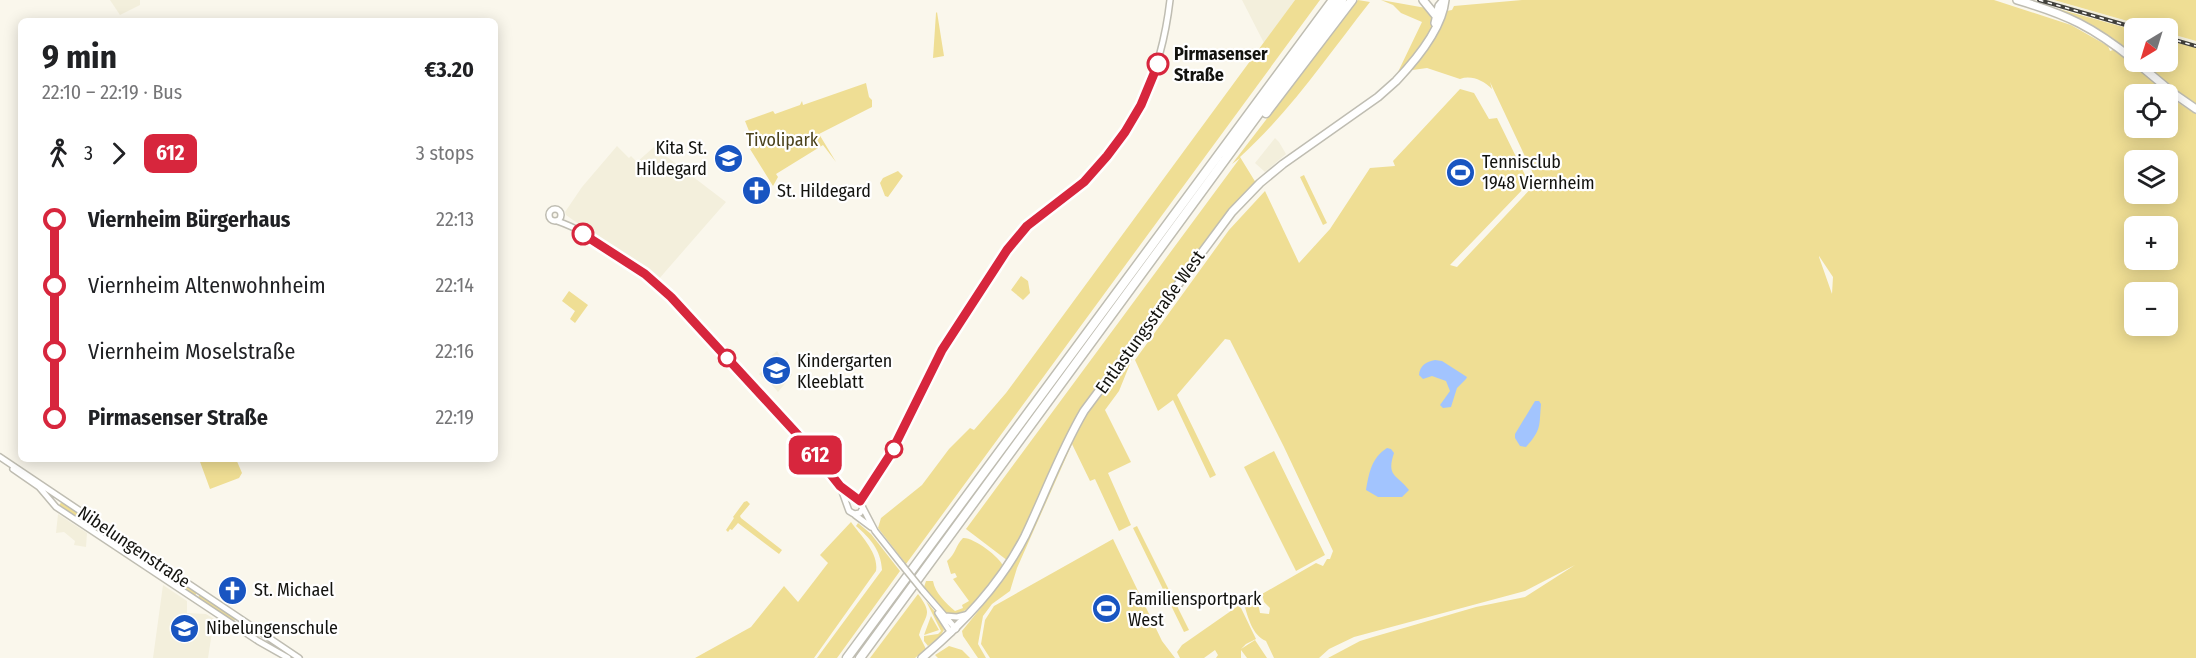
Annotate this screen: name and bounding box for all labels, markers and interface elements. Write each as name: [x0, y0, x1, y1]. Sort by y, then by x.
north arrow: [2124, 18, 2178, 72]
map controls: [2124, 18, 2178, 336]
text: 9 min: [42, 37, 117, 77]
place label: Pirmasenser Straße: [1174, 43, 1268, 86]
marker: Pirmasenser Straße: [1147, 53, 1169, 75]
text: €3.20: [425, 56, 474, 83]
text: 22:10 – 22:19 · Bus: [42, 80, 182, 104]
button: locate: [2124, 84, 2178, 138]
park label: Tivolipark: [746, 129, 819, 151]
icon: walk: [42, 137, 75, 170]
icon: forward: [102, 137, 135, 170]
place label: Kita St. Hildegard: [636, 137, 707, 180]
text: 612: [156, 140, 185, 166]
text: 3: [84, 141, 93, 165]
text: 3 stops: [416, 141, 474, 165]
school or university icon: Kita St. Hildegard: [712, 142, 744, 174]
button: layers: [2124, 150, 2178, 204]
place label: Tennisclub 1948 Viernheim: [1482, 151, 1595, 194]
sports icon: Tennisclub 1948 Viernheim: [1445, 156, 1477, 188]
church icon: St. Hildegard: [740, 175, 772, 207]
place label: St. Hildegard: [777, 180, 871, 202]
text: Viernheim Bürgerhaus: [88, 206, 290, 233]
text: 22:13: [436, 207, 474, 231]
button: +: [2124, 216, 2178, 270]
unlabelled marker: [572, 223, 594, 245]
street label: Entlastungsstraße West: [1091, 246, 1209, 398]
text: Viernheim Altenwohnheim: [88, 272, 326, 299]
text: 22:14: [435, 273, 474, 297]
button: −: [2124, 282, 2178, 336]
text: Viernheim Moselstraße: [88, 338, 295, 365]
text: 22:16: [435, 339, 474, 363]
unlabelled marker: [718, 349, 736, 367]
place label: Kindergarten Kleeblatt: [797, 350, 892, 393]
school or university icon: Kindergarten Kleeblatt: [760, 355, 792, 387]
text: Pirmasenser Straße: [88, 404, 268, 431]
text: 22:19: [435, 405, 474, 429]
line badge: 612: [780, 436, 850, 474]
unlabelled marker: [885, 440, 903, 458]
text: 612: [801, 442, 829, 468]
street label: Nibelungenstraße: [74, 501, 194, 593]
church icon: St. Michael: [217, 574, 249, 606]
place label: St. Michael: [254, 579, 334, 601]
place label: Familiensportpark West: [1128, 588, 1262, 631]
sports icon: Familiensportpark West: [1091, 593, 1123, 625]
school or university icon: Nibelungenschule: [169, 612, 201, 644]
place label: Nibelungenschule: [206, 617, 338, 639]

